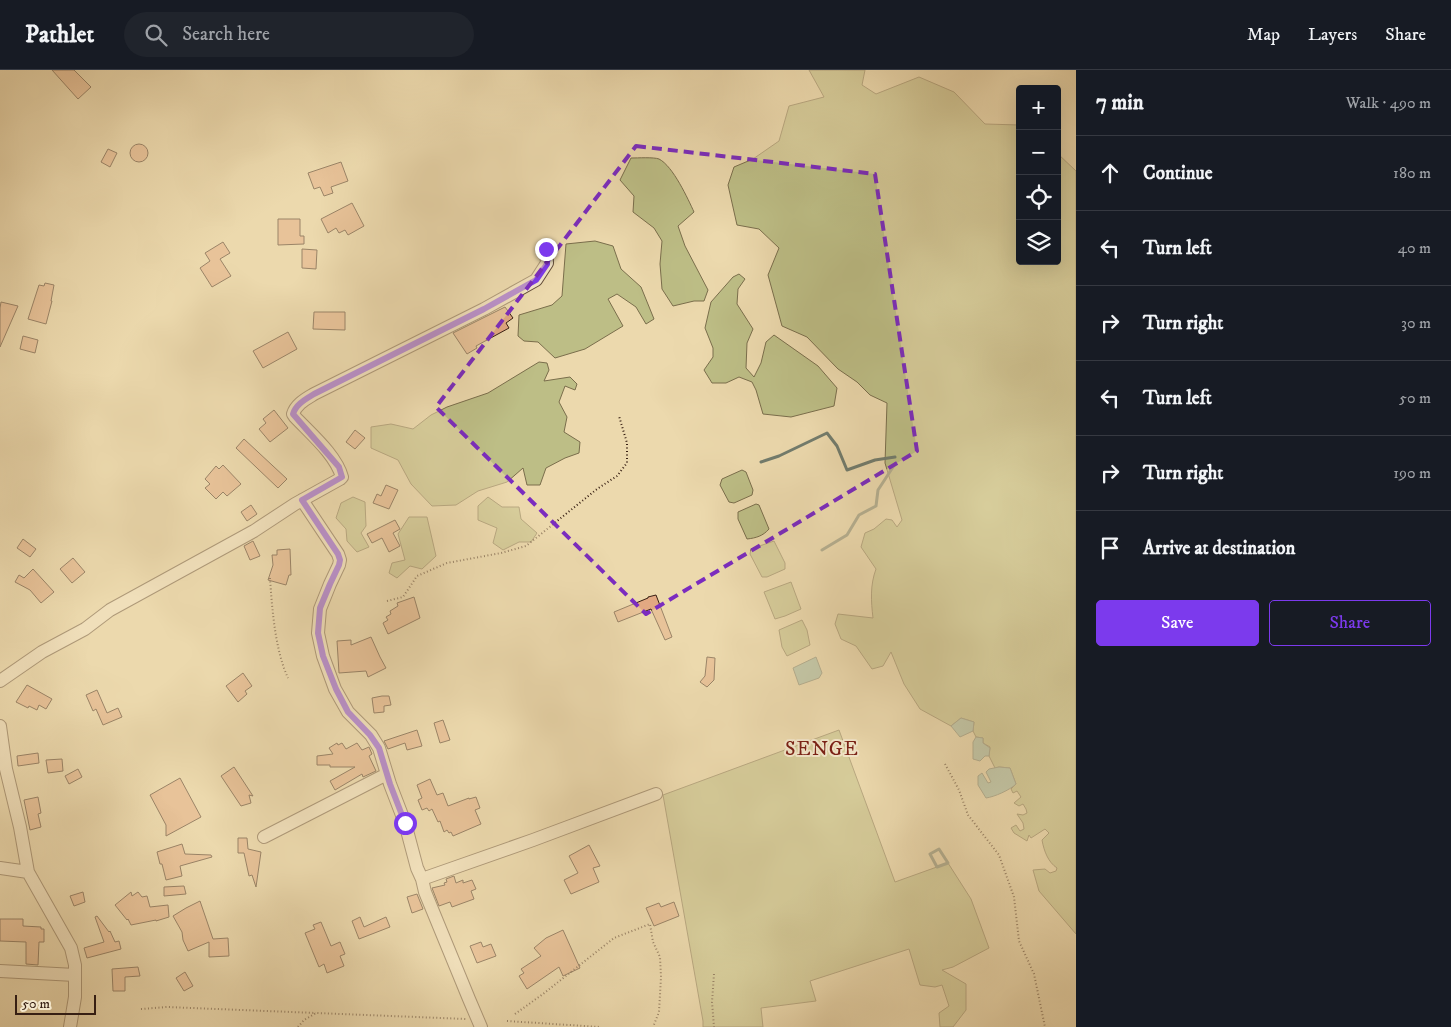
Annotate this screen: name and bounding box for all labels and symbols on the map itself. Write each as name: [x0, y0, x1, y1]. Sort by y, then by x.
route end: [535, 238, 558, 261]
district label: SENGE: [785, 737, 859, 762]
route start: [394, 812, 417, 835]
scale bar: [15, 992, 96, 1015]

